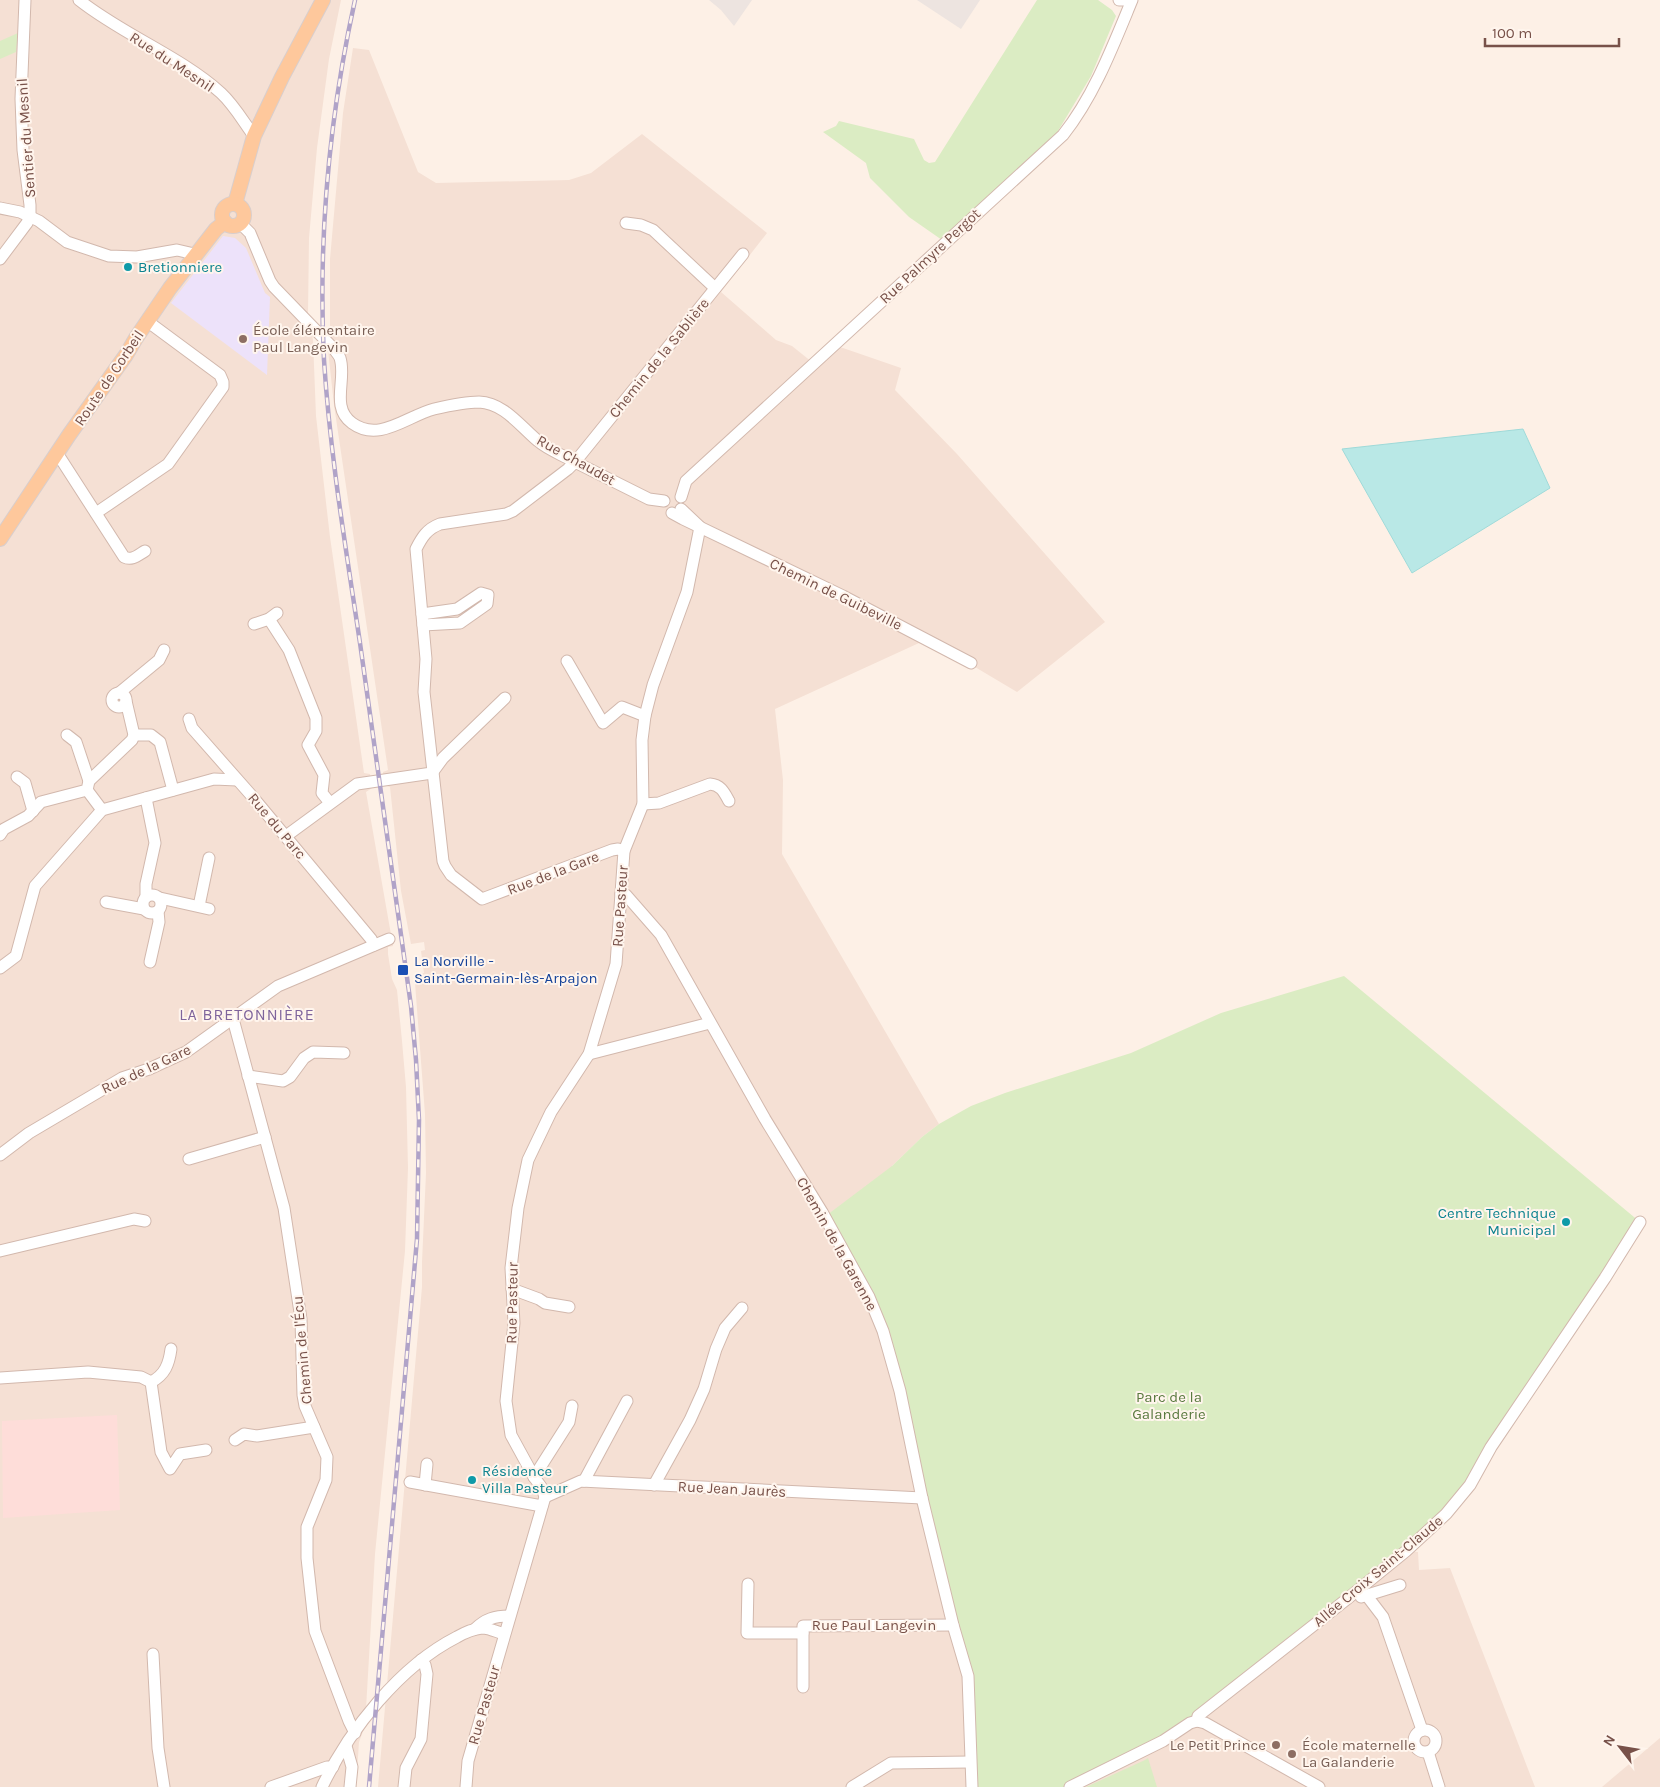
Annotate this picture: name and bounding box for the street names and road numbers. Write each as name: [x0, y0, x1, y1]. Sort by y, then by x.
street label: Rue du Mesnil: [126, 28, 218, 96]
street label: Sentier du Mesnil: [13, 77, 39, 199]
street label: Rue Palmyre Pergot: [876, 204, 984, 307]
street label: Chemin de la Sablière: [605, 294, 713, 422]
street label: Route de Corbeil: [70, 327, 148, 429]
street label: Rue Chaudet: [533, 431, 619, 489]
street label: Chemin de Guibeville: [767, 554, 905, 634]
street label: Rue du Parc: [244, 789, 310, 863]
street label: Rue de la Gare: [505, 847, 601, 899]
street label: Rue Pasteur: [608, 864, 632, 947]
street label: Rue de la Gare: [98, 1040, 194, 1098]
street label: Chemin de la Garenne: [793, 1174, 881, 1314]
street label: Rue Pasteur: [502, 1261, 522, 1344]
street label: Chemin de l'Écu: [288, 1295, 316, 1405]
street label: Rue Jean Jaurès: [677, 1477, 787, 1501]
street label: Allée Croix Saint-Claude: [1310, 1512, 1446, 1630]
street label: Rue Paul Langevin: [812, 1616, 936, 1634]
street label: Rue Pasteur: [464, 1663, 504, 1747]

